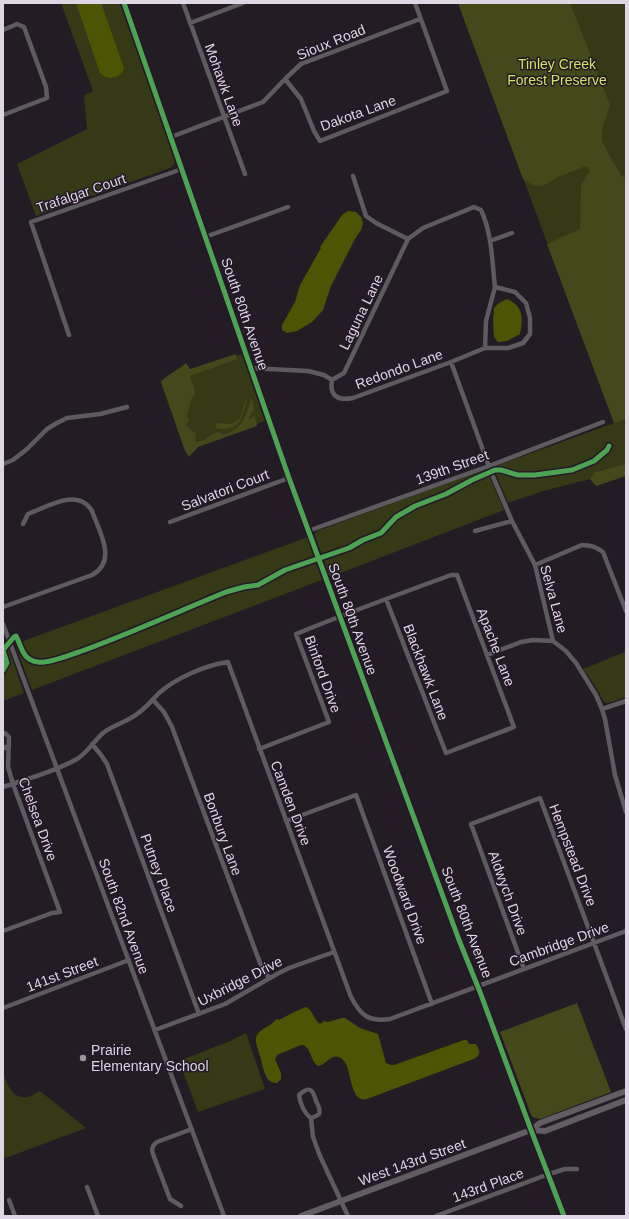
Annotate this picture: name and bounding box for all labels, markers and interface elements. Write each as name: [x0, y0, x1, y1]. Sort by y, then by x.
street label: Sioux Road: [294, 21, 368, 63]
street label: Mohawk Lane: [202, 41, 246, 129]
park label: Tinley Creek Forest Preserve: [507, 56, 607, 88]
street label: Dakota Lane: [318, 92, 398, 134]
street label: Trafalgar Court: [34, 170, 128, 216]
street label: South 80th Avenue: [218, 256, 272, 373]
street label: Laguna Lane: [336, 272, 386, 352]
street label: Redondo Lane: [353, 346, 445, 392]
street label: 139th Street: [413, 446, 491, 488]
street label: Salvatori Court: [179, 466, 271, 514]
street label: South 80th Avenue: [325, 561, 381, 677]
street label: Selva Lane: [537, 563, 571, 635]
street label: Apache Lane: [474, 606, 518, 689]
street label: Blackhawk Lane: [400, 622, 452, 723]
street label: Binford Drive: [302, 633, 344, 715]
street label: Camden Drive: [267, 758, 315, 848]
street label: Chelsea Drive: [15, 775, 61, 863]
street label: Bonbury Lane: [201, 790, 245, 878]
street label: Hempstead Drive: [546, 802, 600, 909]
street label: Putney Place: [137, 832, 181, 915]
street label: Woodward Drive: [380, 844, 430, 946]
street label: Aldwych Drive: [485, 849, 531, 938]
street label: South 82nd Avenue: [96, 856, 152, 976]
street label: South 80th Avenue: [438, 864, 496, 980]
street label: Cambridge Drive: [507, 918, 611, 969]
street label: 141st Street: [24, 953, 100, 995]
street label: Uxbridge Drive: [195, 953, 285, 1009]
place label: Prairie Elementary School: [91, 1042, 209, 1074]
marker: Prairie Elementary School: [78, 1053, 88, 1063]
street label: West 143rd Street: [356, 1135, 468, 1189]
street label: 143rd Place: [450, 1165, 526, 1205]

